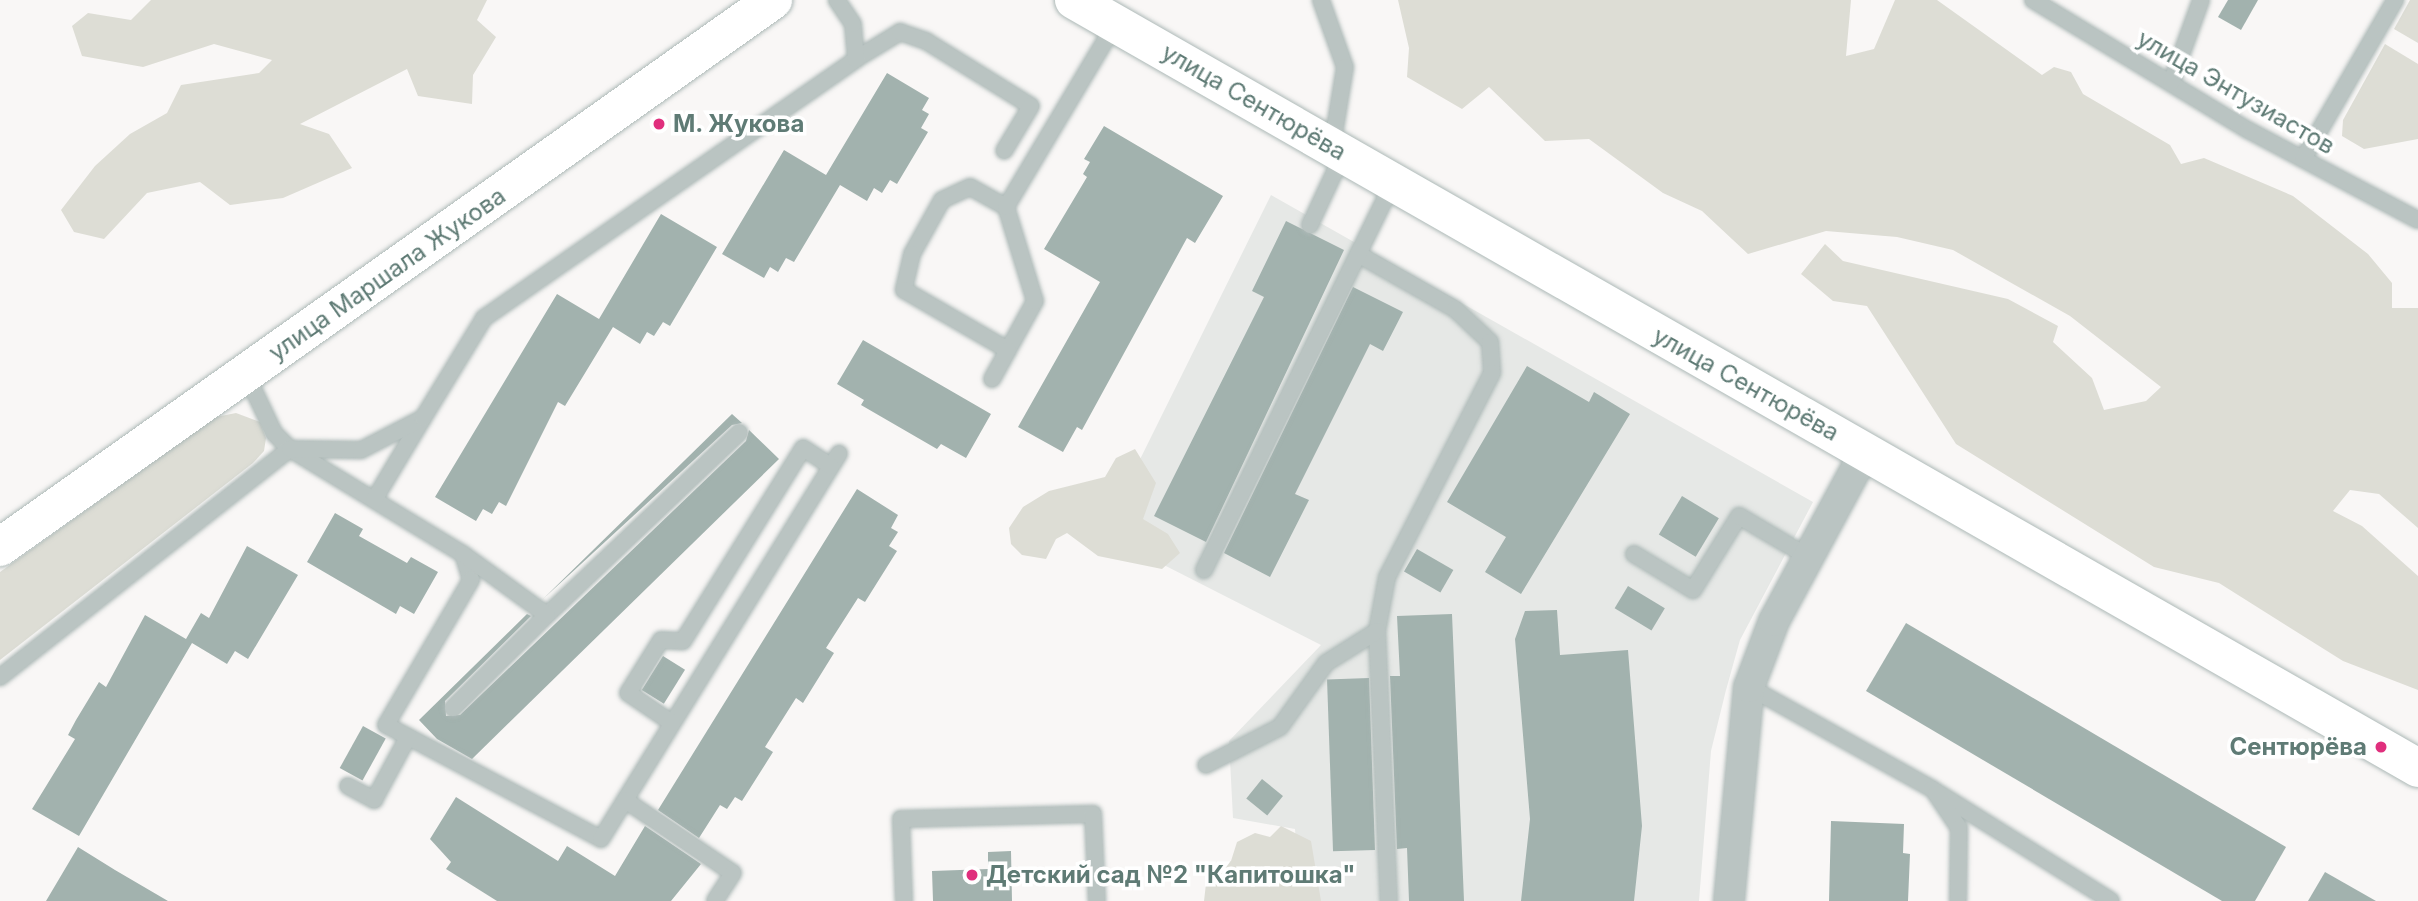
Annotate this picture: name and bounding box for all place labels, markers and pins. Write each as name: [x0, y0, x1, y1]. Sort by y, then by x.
place label: М. Жукова: [673, 110, 805, 138]
marker: М. Жукова: [651, 116, 667, 132]
place label: Сентюрёва: [2230, 733, 2367, 761]
marker: Сентюрёва: [2373, 739, 2389, 755]
place label: Детский сад №2 "Капитошка": [986, 861, 1356, 889]
marker: Детский сад №2 "Капитошка": [964, 867, 980, 883]

